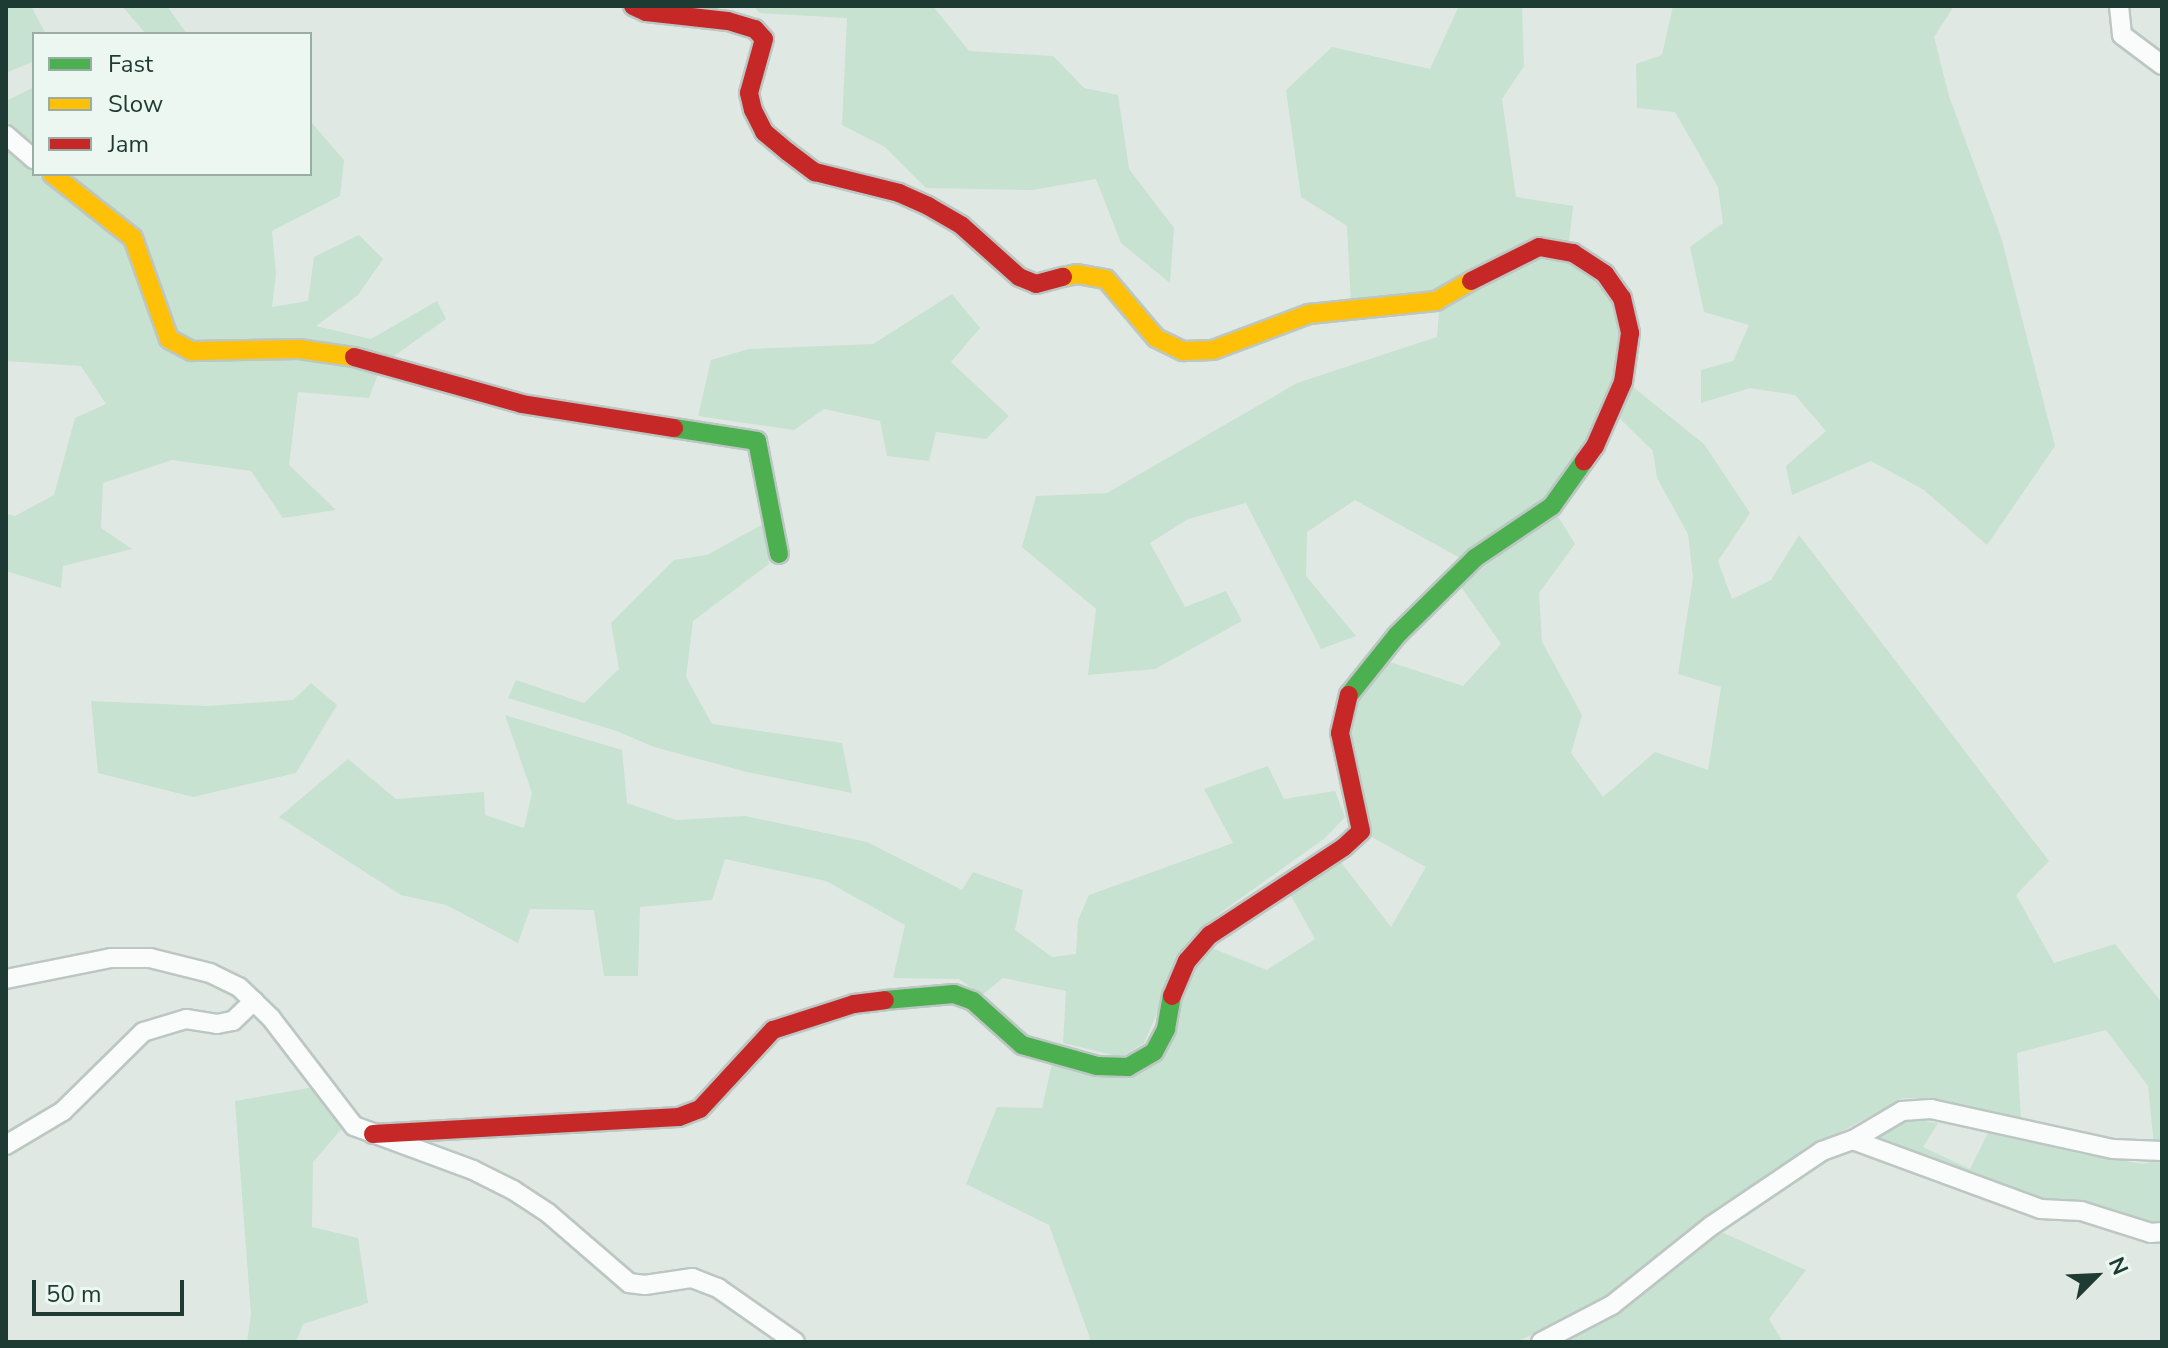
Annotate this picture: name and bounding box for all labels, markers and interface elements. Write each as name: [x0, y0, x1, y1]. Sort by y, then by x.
legend: [32, 32, 312, 176]
text: Fast: [108, 48, 153, 80]
text: Slow: [108, 88, 163, 120]
text: Jam: [108, 128, 149, 160]
north arrow: [2056, 1236, 2136, 1316]
text: N: [2101, 1253, 2135, 1280]
scale bar: [36, 1264, 188, 1314]
text: 50 m: [46, 1278, 102, 1310]

